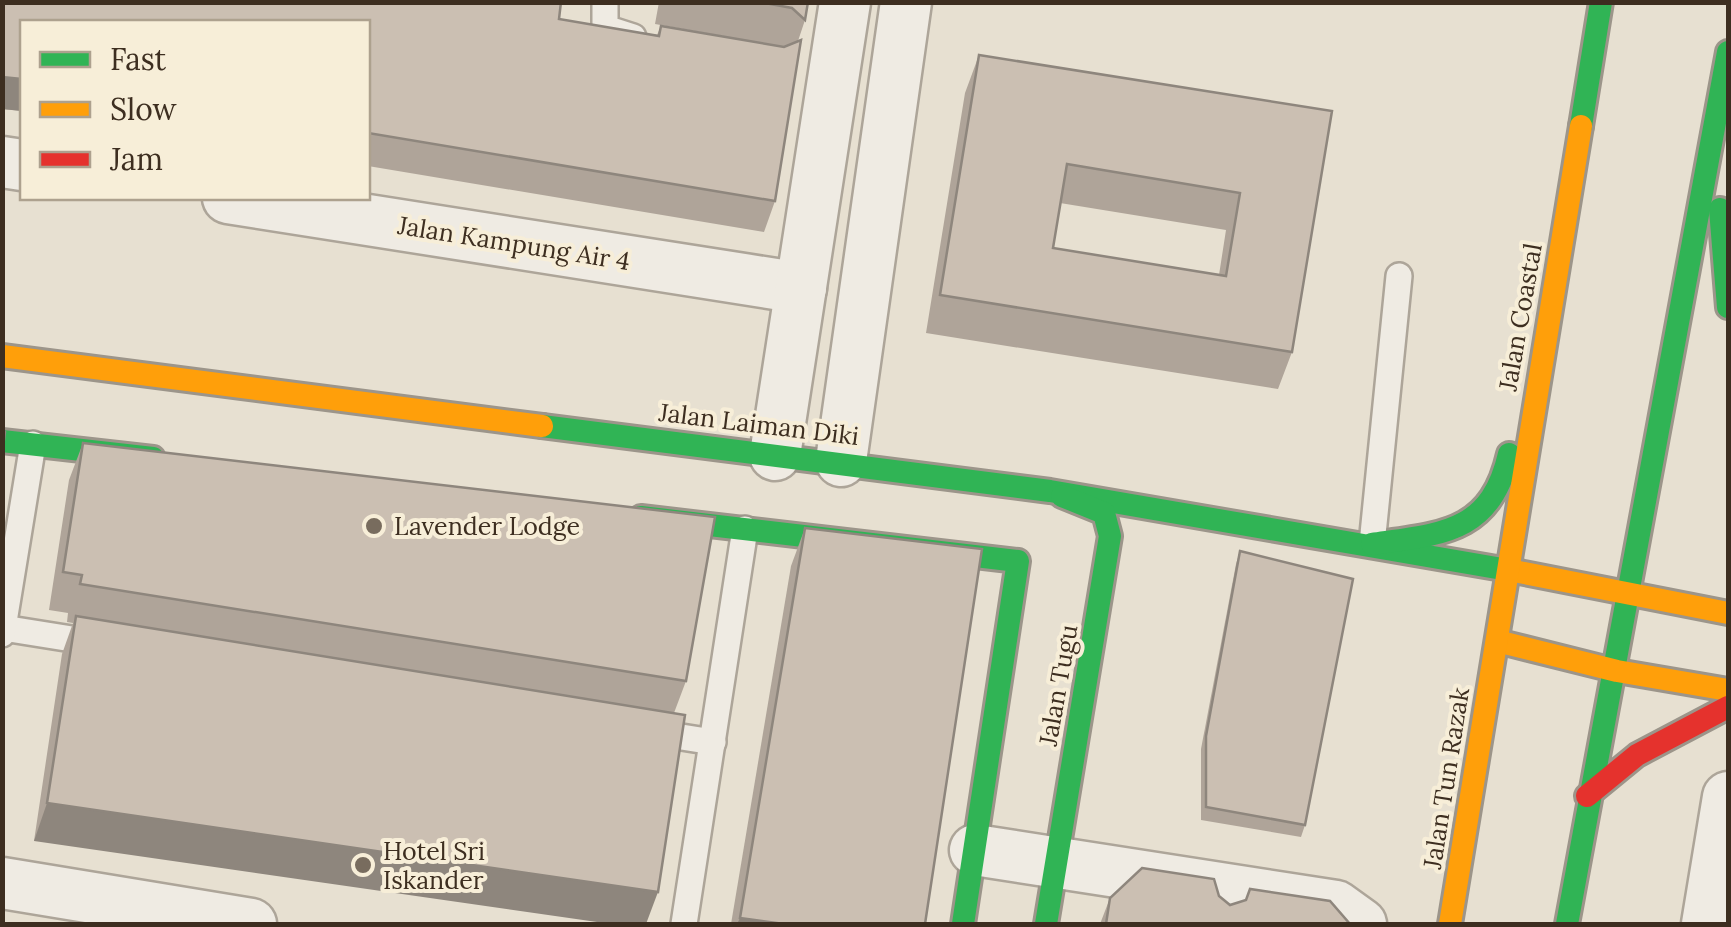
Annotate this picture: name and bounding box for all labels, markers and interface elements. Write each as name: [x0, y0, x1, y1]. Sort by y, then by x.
legend: [20, 20, 370, 200]
text: Fast: [110, 40, 167, 78]
text: Slow: [110, 90, 176, 128]
text: Jam: [109, 140, 163, 178]
street label: Jalan Kampung Air 4: [395, 209, 632, 277]
street label: Jalan Coastal: [1491, 241, 1549, 394]
street label: Jalan Laiman Diki: [656, 396, 861, 452]
place label: Lavender Lodge: [394, 510, 580, 542]
marker: Lavender Lodge: [363, 515, 385, 537]
street label: Jalan Tugu: [1031, 622, 1084, 749]
street label: Jalan Tun Razak: [1416, 684, 1476, 872]
place label: Hotel Sri Iskander: [383, 835, 485, 896]
marker: Hotel Sri Iskander: [352, 854, 374, 876]

